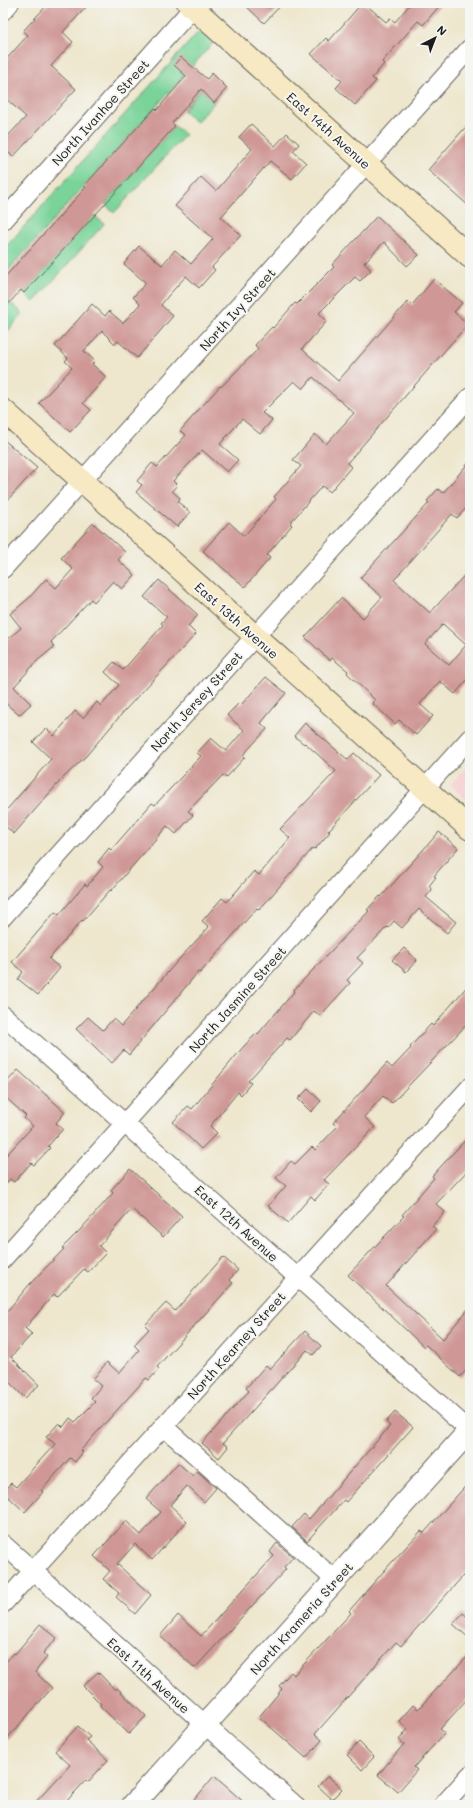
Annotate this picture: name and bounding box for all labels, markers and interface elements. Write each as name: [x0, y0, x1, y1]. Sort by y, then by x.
north arrow: [415, 18, 455, 58]
text: N: [434, 22, 450, 39]
street label: North Ivanhoe Street: [48, 55, 153, 169]
street label: East 14th Avenue: [283, 88, 375, 172]
street label: North Ivy Street: [195, 264, 279, 354]
street label: East 13th Avenue: [191, 578, 283, 662]
street label: North Jersey Street: [146, 647, 246, 755]
street label: North Jasmine Street: [185, 942, 290, 1056]
street label: East 12th Avenue: [192, 1181, 282, 1265]
street label: North Kearney Street: [183, 1287, 289, 1402]
street label: North Krameria Street: [246, 1558, 356, 1678]
street label: East 11th Avenue: [104, 1633, 194, 1717]

